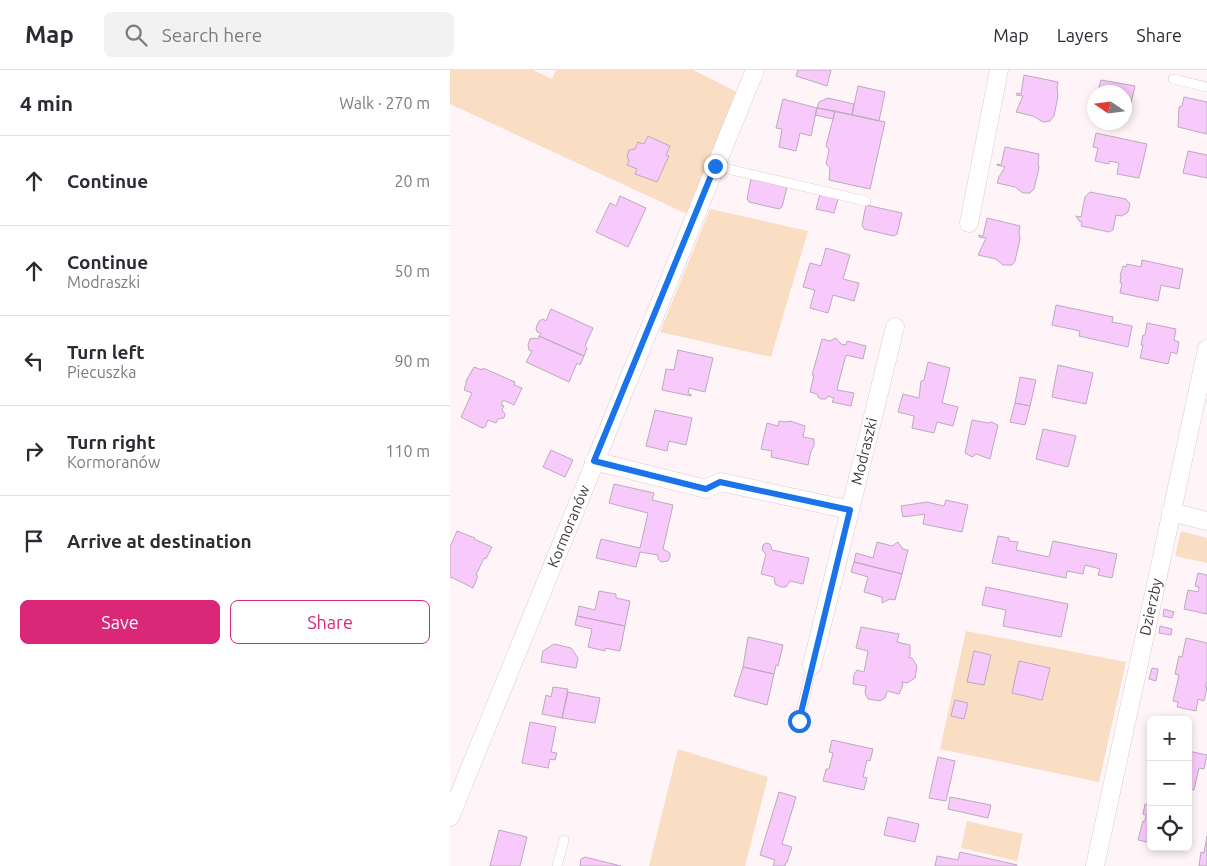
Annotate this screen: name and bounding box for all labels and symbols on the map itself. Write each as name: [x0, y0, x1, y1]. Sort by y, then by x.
north arrow: [1087, 85, 1132, 130]
route end: [704, 155, 727, 178]
street label: Modraszki: [848, 416, 880, 487]
street label: Kormoranów: [544, 482, 593, 570]
street label: Dzierzby: [1136, 577, 1165, 637]
route start: [788, 710, 811, 733]

